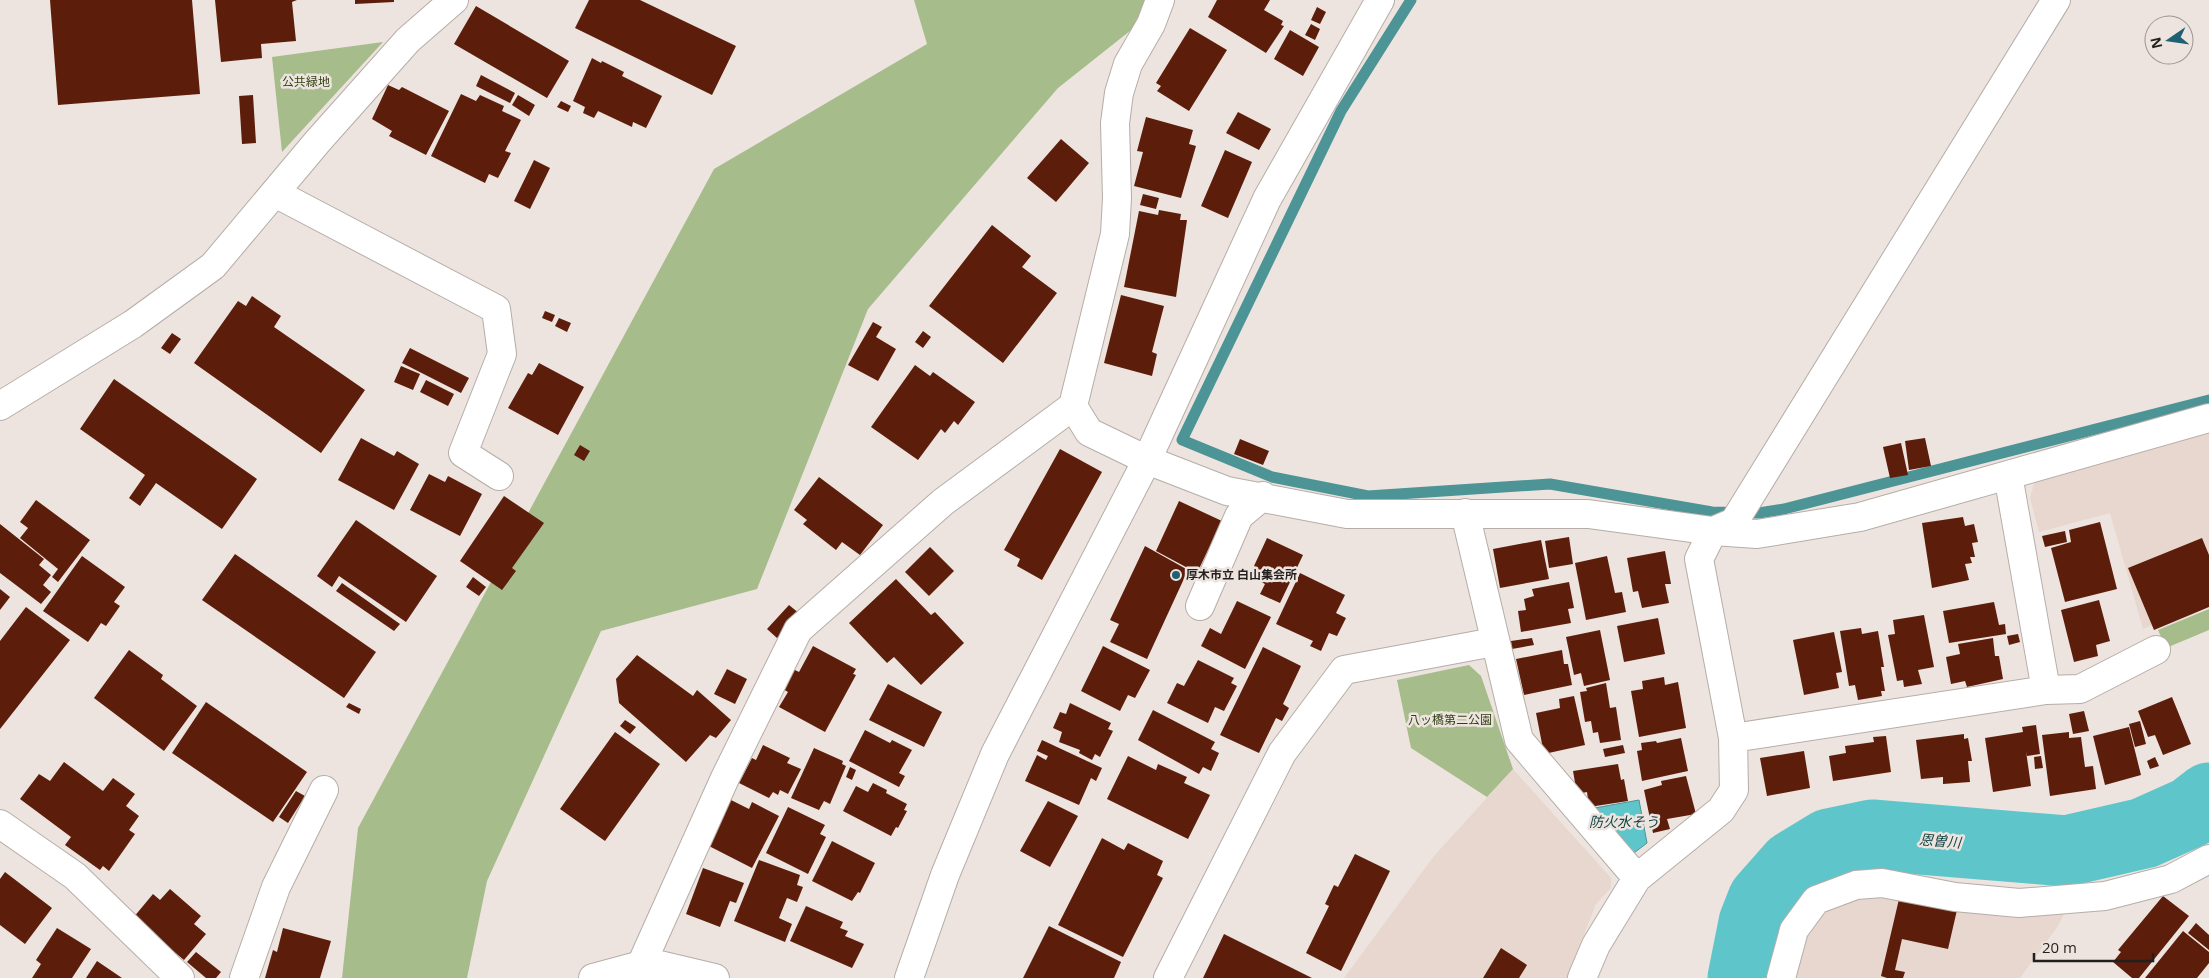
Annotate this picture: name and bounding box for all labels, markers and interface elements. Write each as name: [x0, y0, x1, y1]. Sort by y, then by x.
north arrow: [2144, 15, 2194, 65]
text: N: [2145, 35, 2166, 51]
park label: 公共緑地: [282, 73, 330, 90]
place label: 厚木市立 白山集会所: [1186, 566, 1297, 583]
marker: 厚木市立 白山集会所: [1170, 569, 1182, 581]
park label: 八ッ橋第二公園: [1408, 711, 1492, 728]
water label: 防火水そう: [1589, 812, 1659, 831]
water label: 恩曽川: [1918, 829, 1964, 852]
scale bar: [2034, 930, 2153, 962]
text: 20 m: [2042, 937, 2077, 957]

